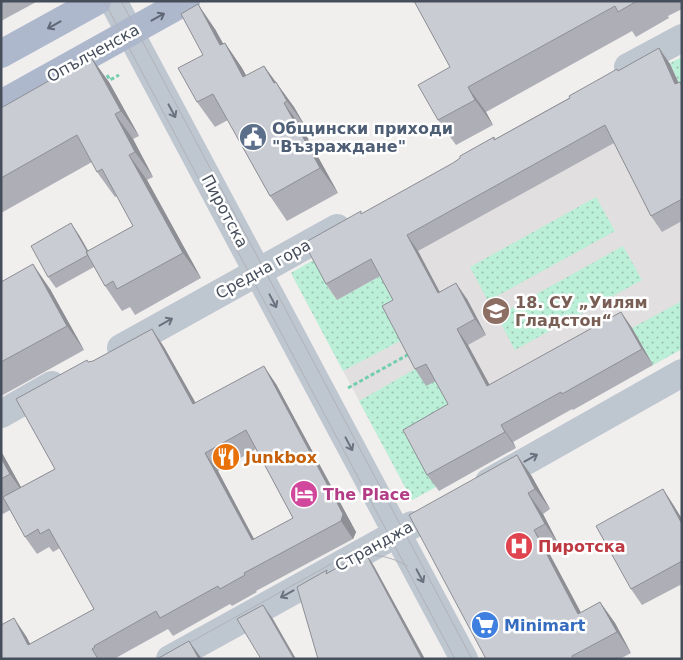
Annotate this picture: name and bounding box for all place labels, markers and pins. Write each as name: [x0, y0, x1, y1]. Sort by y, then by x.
place label: Общински приходи "Възраждане": [272, 119, 453, 156]
public building icon: Общински приходи "Възраждане": [238, 122, 268, 152]
place label: 18. СУ „Уилям Гладстон“: [515, 293, 648, 330]
school or university icon: 18. СУ „Уилям Гладстон“: [481, 296, 511, 326]
restaurant icon: Junkbox: [211, 442, 241, 472]
place label: Junkbox: [244, 448, 318, 467]
hotel icon: The Place: [289, 479, 319, 509]
place label: The Place: [323, 485, 410, 504]
hospital icon: Пиротска: [504, 531, 534, 561]
place label: Пиротска: [538, 537, 625, 556]
supermarket icon: Minimart: [470, 610, 500, 640]
place label: Minimart: [504, 616, 586, 635]

